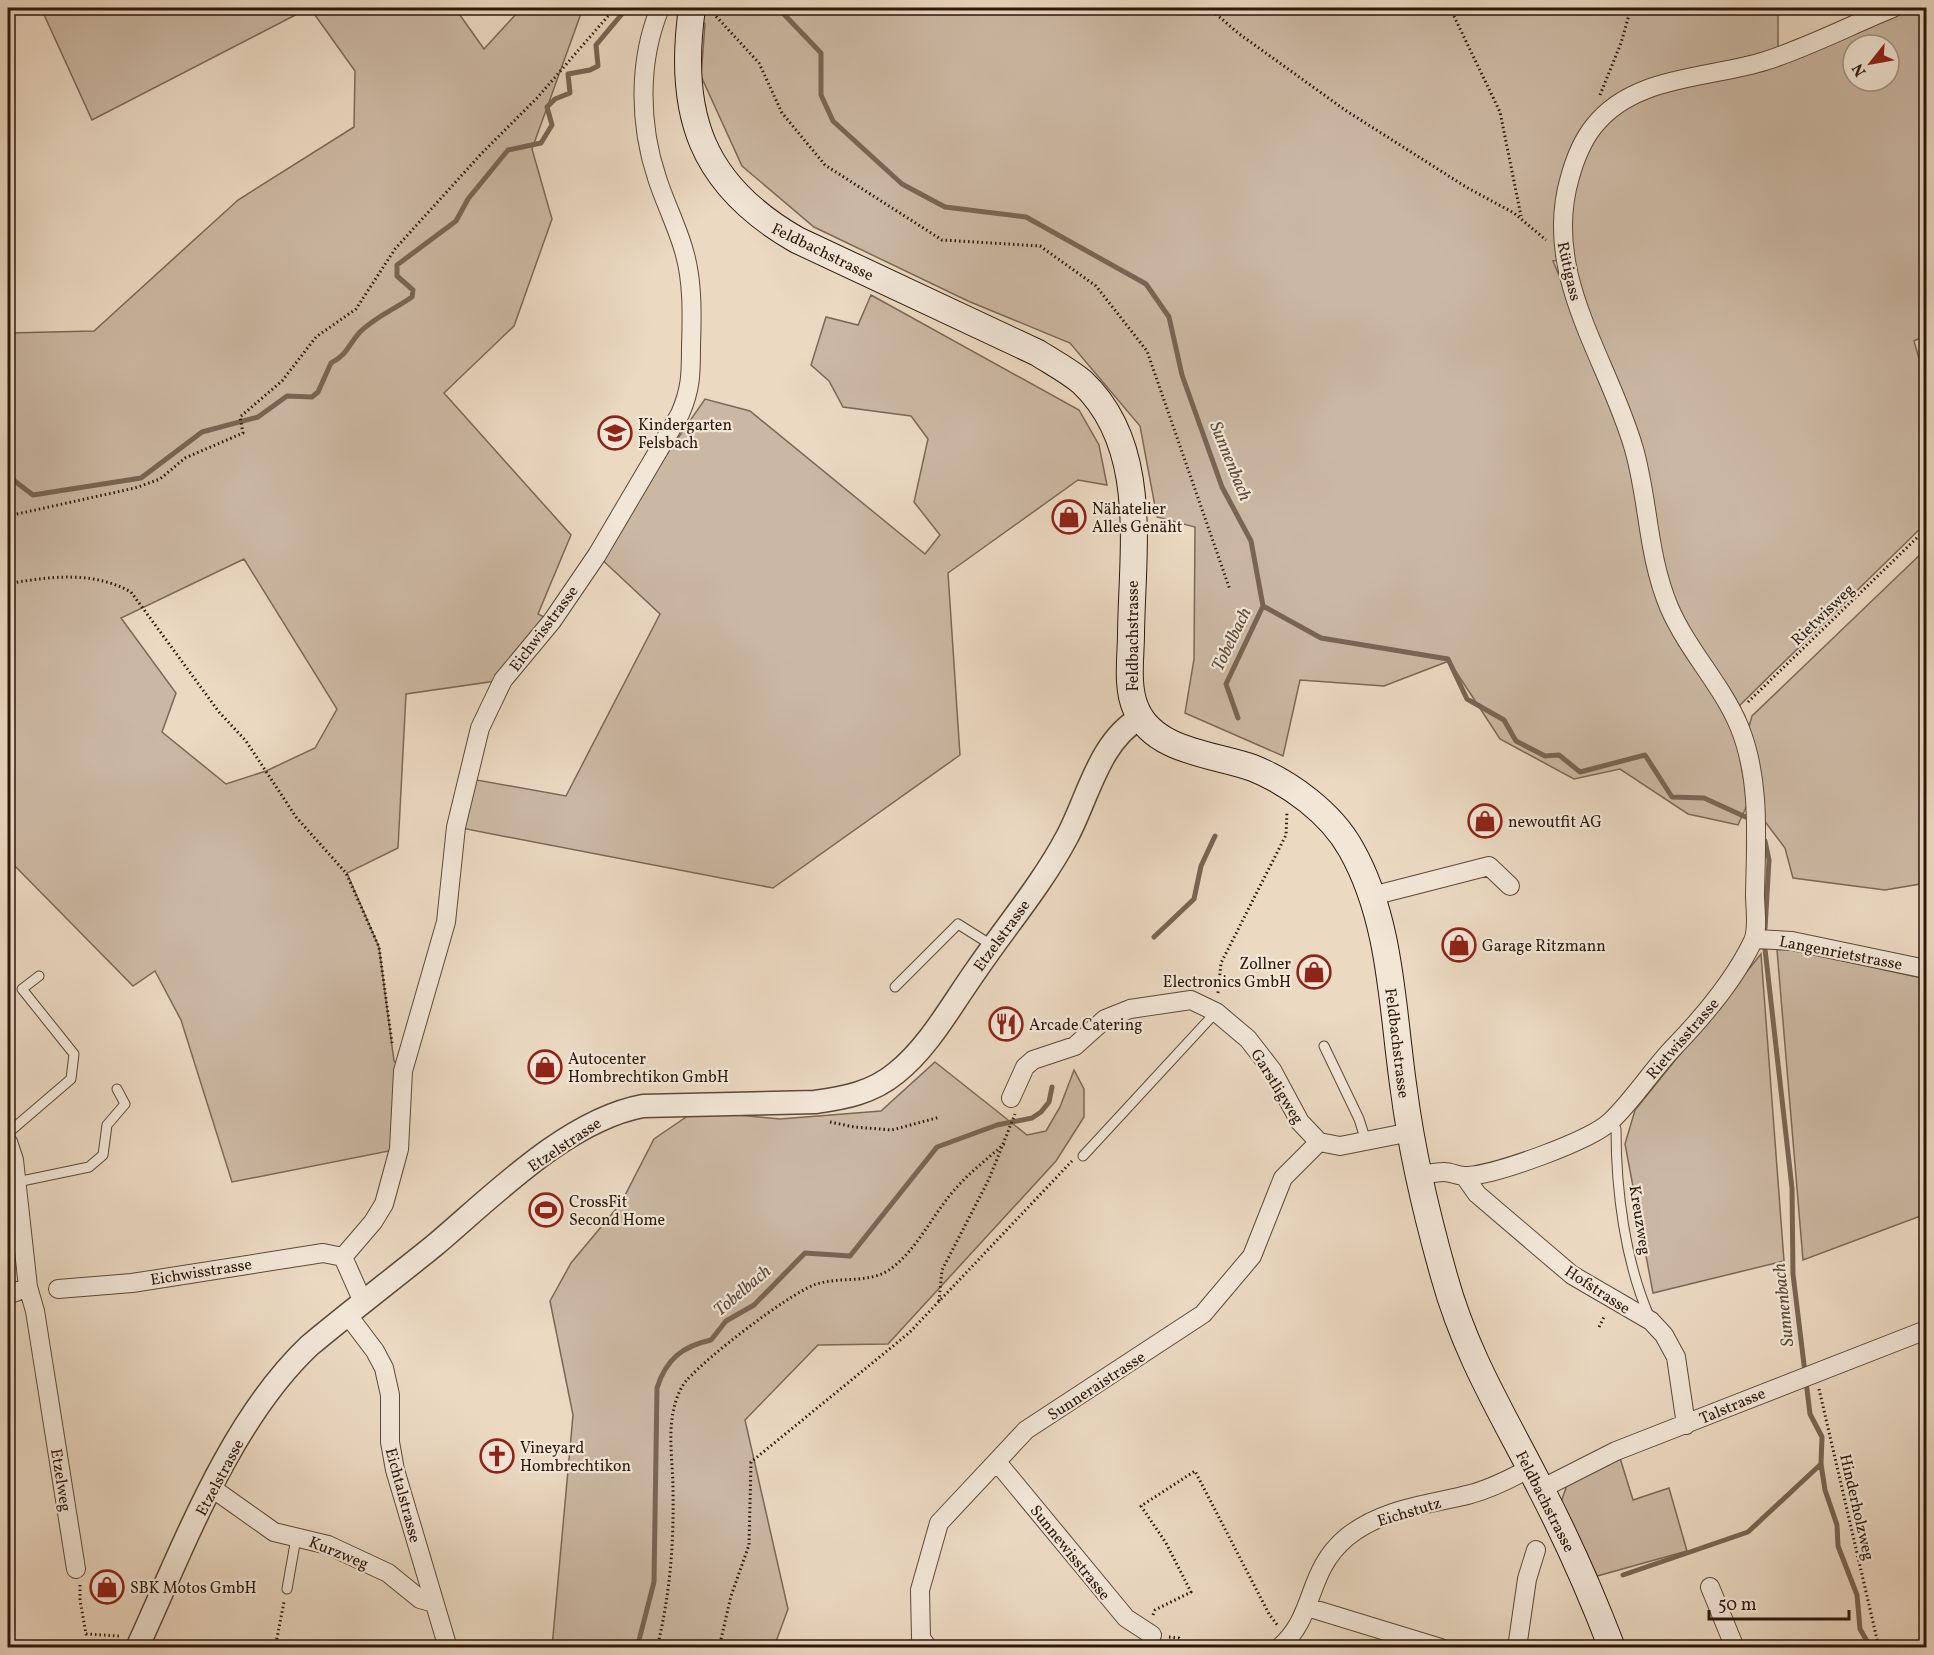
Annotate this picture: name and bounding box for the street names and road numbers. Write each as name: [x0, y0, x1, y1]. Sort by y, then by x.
street label: Feldbachstrasse: [767, 219, 877, 287]
street label: Rütigass: [1551, 240, 1586, 303]
street label: Rietwisweg: [1787, 580, 1860, 651]
street label: Feldbachstrasse: [1123, 581, 1145, 692]
street label: Eichwisstrasse: [505, 582, 584, 677]
street label: Etzelstrasse: [969, 896, 1036, 977]
street label: Langenrietstrasse: [1777, 931, 1904, 977]
street label: Feldbachstrasse: [1378, 987, 1414, 1100]
street label: Rietwisstrasse: [1642, 994, 1725, 1085]
street label: Garstligweg: [1245, 1045, 1308, 1129]
street label: Etzelstrasse: [524, 1113, 606, 1178]
street label: Kreuzweg: [1623, 1184, 1655, 1257]
street label: Eichwisstrasse: [149, 1254, 254, 1292]
street label: Hofstrasse: [1560, 1261, 1634, 1320]
street label: Sunneraistrasse: [1044, 1347, 1150, 1427]
street label: Talstrasse: [1696, 1383, 1769, 1431]
street label: Etzelstrasse: [191, 1436, 250, 1520]
street label: Eichtalstrasse: [379, 1446, 425, 1545]
street label: Etzelweg: [44, 1447, 76, 1513]
street label: Feldbachstrasse: [1509, 1447, 1579, 1556]
street label: Hinderholzweg: [1833, 1452, 1879, 1563]
street label: Eichstutz: [1375, 1493, 1444, 1533]
street label: Sunnewisstrasse: [1024, 1501, 1115, 1606]
street label: Kurzweg: [305, 1532, 371, 1576]

